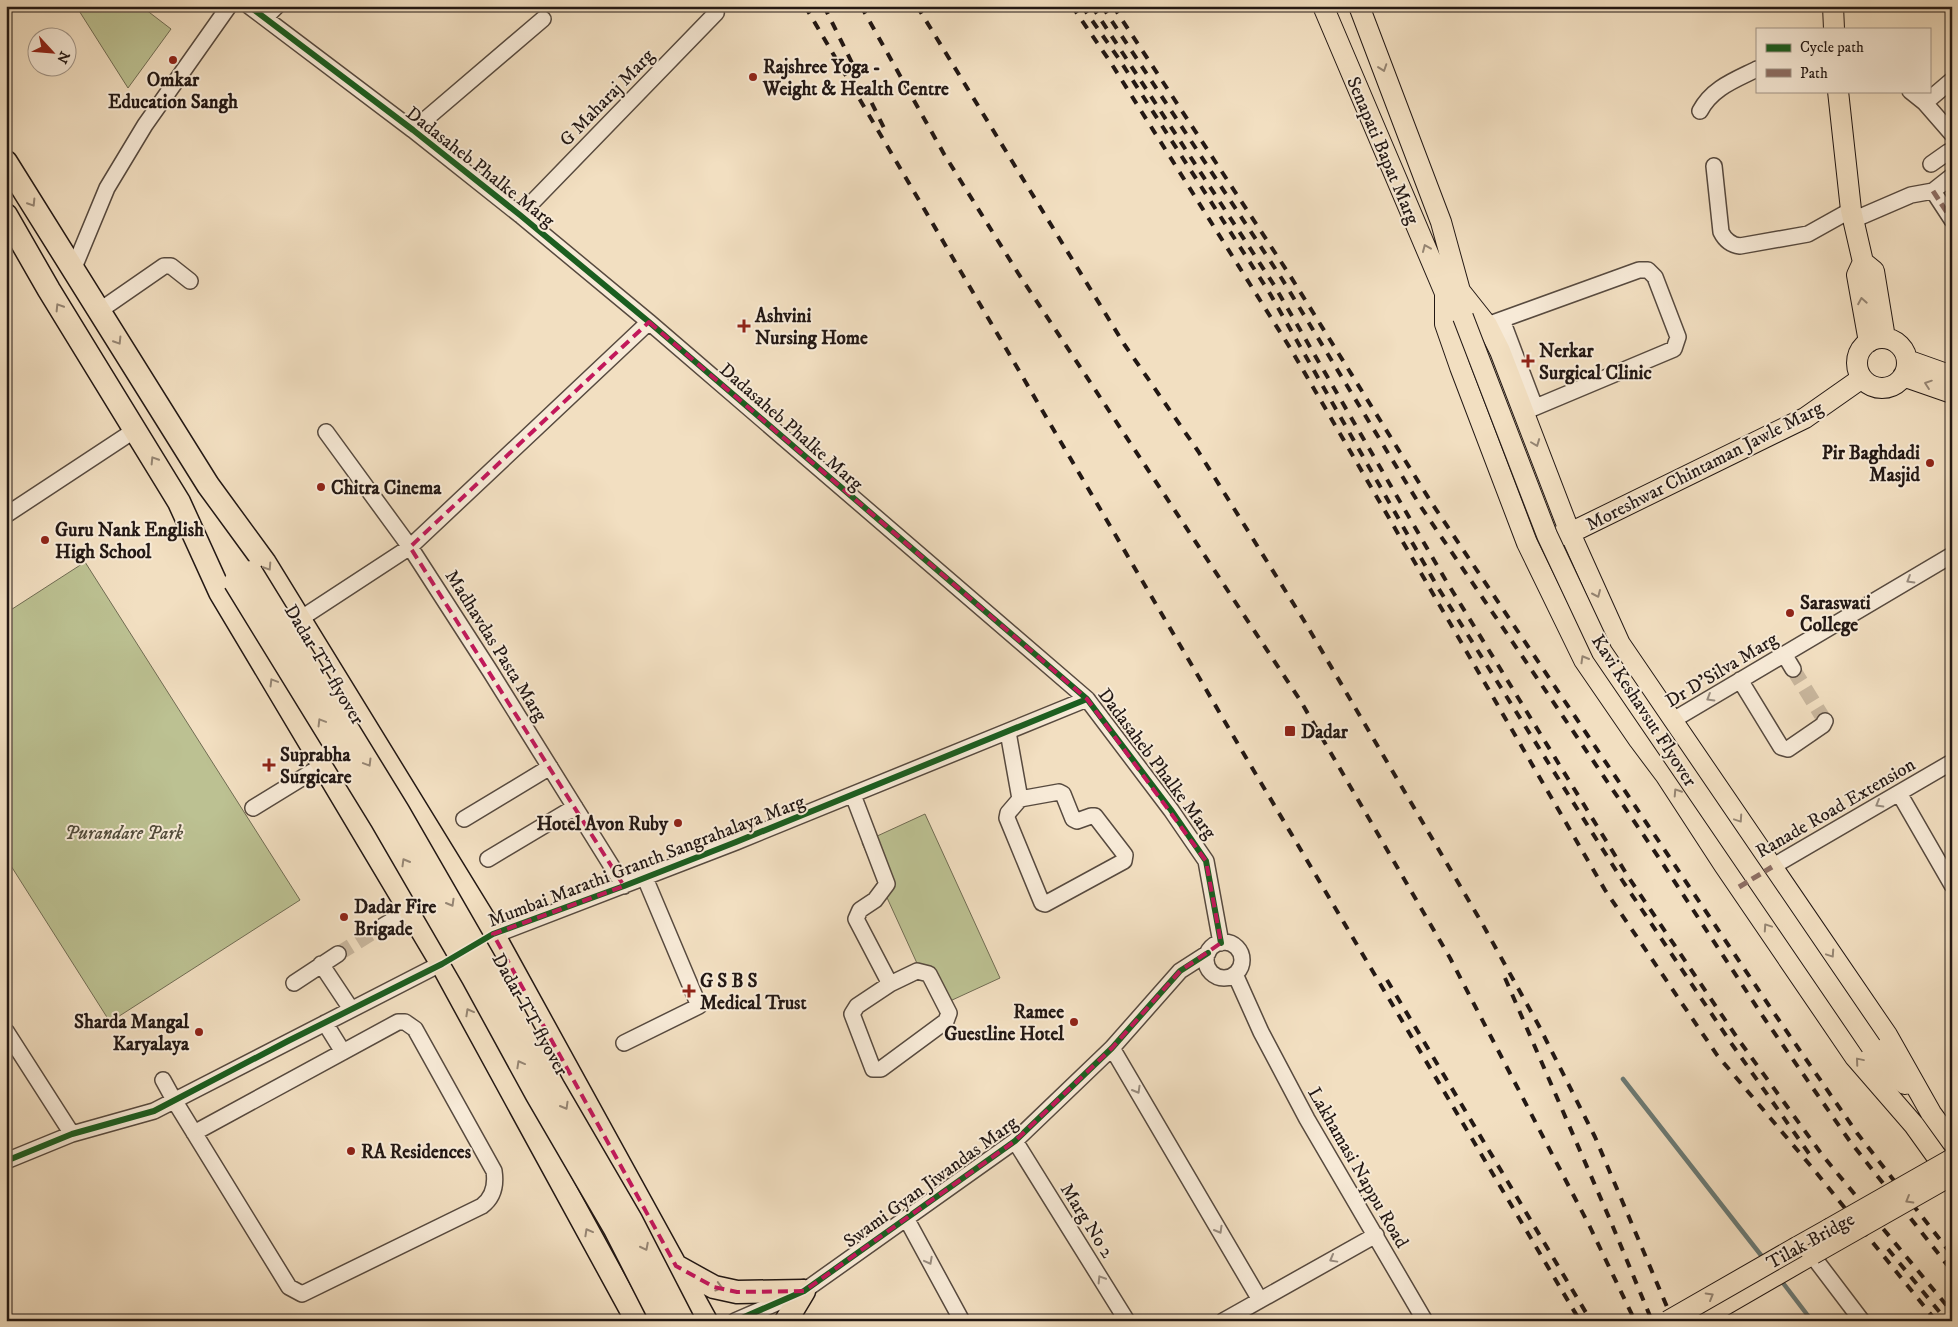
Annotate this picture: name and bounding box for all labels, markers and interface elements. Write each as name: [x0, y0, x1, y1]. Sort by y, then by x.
north arrow: [28, 28, 78, 78]
legend: [1756, 28, 1930, 92]
text: Cycle path: [1800, 38, 1864, 57]
street label: G Maharaj Marg: [555, 44, 660, 151]
text: N: [52, 48, 73, 67]
marker: Omkar Education Sangh: [167, 54, 179, 66]
place label: Rajshree Yoga - Weight & Health Centre: [762, 56, 949, 101]
one-way arrow: [1377, 63, 1387, 72]
text: Path: [1800, 64, 1828, 83]
place label: Omkar Education Sangh: [108, 69, 239, 114]
marker: Rajshree Yoga - Weight & Health Centre: [747, 71, 759, 83]
street label: Senapati Bapat Marg: [1341, 73, 1424, 229]
street label: Dadasaheb Phalke Marg: [401, 102, 560, 233]
one-way arrow: [26, 197, 35, 207]
one-way arrow: [1422, 244, 1432, 253]
one-way arrow: [1857, 297, 1867, 306]
one-way arrow: [56, 304, 66, 313]
place label: Ashvini Nursing Home: [754, 305, 868, 350]
marker: Ashvini Nursing Home: [737, 319, 751, 333]
one-way arrow: [112, 335, 121, 344]
place label: Nerkar Surgical Clinic: [1539, 340, 1652, 385]
marker: Nerkar Surgical Clinic: [1521, 354, 1535, 368]
street label: Dadasaheb Phalke Marg: [715, 359, 868, 496]
one-way arrow: [1924, 380, 1932, 390]
street label: Moreshwar Chintaman Jawle Marg: [1582, 396, 1828, 536]
one-way arrow: [1530, 438, 1540, 447]
place label: Pir Baghdadi Masjid: [1822, 442, 1921, 488]
one-way arrow: [150, 457, 160, 466]
marker: Pir Baghdadi Masjid: [1924, 457, 1936, 469]
place label: Chitra Cinema: [331, 477, 442, 500]
marker: Chitra Cinema: [315, 481, 327, 493]
place label: Guru Nank English High School: [55, 519, 205, 564]
marker: Guru Nank English High School: [39, 534, 51, 546]
one-way arrow: [261, 562, 271, 571]
street label: Madhavdas Pasta Marg: [440, 566, 552, 727]
one-way arrow: [1906, 573, 1915, 583]
one-way arrow: [1591, 589, 1602, 598]
place label: Saraswati College: [1800, 592, 1871, 637]
street label: Dadar TT flyover: [279, 600, 369, 729]
marker: Saraswati College: [1784, 607, 1796, 619]
street label: Dr D'Silva Marg: [1661, 627, 1783, 713]
street label: Kavi Keshavsut Flyover: [1586, 630, 1701, 791]
one-way arrow: [1580, 655, 1590, 664]
one-way arrow: [270, 678, 280, 687]
street label: Dadasaheb Phalke Marg: [1093, 684, 1221, 844]
one-way arrow: [1706, 692, 1715, 702]
one-way arrow: [318, 719, 328, 728]
place label: Dadar: [1301, 721, 1349, 744]
marker: Dadar: [1283, 724, 1297, 738]
place label: Suprabha Surgicare: [280, 744, 352, 789]
street label: Ranade Road Extension: [1752, 753, 1920, 863]
marker: Suprabha Surgicare: [262, 758, 276, 772]
one-way arrow: [362, 758, 371, 767]
one-way arrow: [1674, 788, 1683, 798]
street label: Mumbai Marathi Granth Sangrahalaya Marg: [485, 790, 809, 933]
one-way arrow: [1876, 798, 1885, 808]
place label: Hotel Avon Ruby: [536, 813, 669, 836]
one-way arrow: [1733, 814, 1742, 823]
marker: Hotel Avon Ruby: [672, 817, 684, 829]
park label: Purandare Park: [65, 822, 183, 845]
one-way arrow: [401, 858, 411, 867]
place label: Dadar Fire Brigade: [354, 896, 437, 941]
one-way arrow: [444, 898, 454, 907]
marker: Dadar Fire Brigade: [338, 911, 350, 923]
one-way arrow: [1764, 924, 1773, 933]
one-way arrow: [1825, 948, 1834, 957]
street label: Dadar TT flyover: [487, 950, 573, 1080]
place label: G S B S Medical Trust: [700, 970, 807, 1015]
marker: G S B S Medical Trust: [682, 984, 696, 998]
place label: Ramee Guestline Hotel: [944, 1001, 1064, 1046]
one-way arrow: [465, 1009, 475, 1018]
place label: Sharda Mangal Karyalaya: [74, 1011, 190, 1056]
marker: Ramee Guestline Hotel: [1068, 1016, 1080, 1028]
marker: Sharda Mangal Karyalaya: [193, 1026, 205, 1038]
one-way arrow: [1856, 1058, 1865, 1067]
one-way arrow: [516, 1060, 526, 1069]
street label: Lakhamasi Nappu Road: [1302, 1083, 1413, 1253]
one-way arrow: [1131, 1084, 1141, 1093]
one-way arrow: [558, 1100, 568, 1109]
street label: Swami Gyan Jiwandas Marg: [839, 1111, 1023, 1253]
place label: RA Residences: [361, 1141, 472, 1164]
marker: RA Residences: [345, 1145, 357, 1157]
street label: Marg No 2: [1055, 1179, 1119, 1263]
one-way arrow: [1906, 1193, 1915, 1203]
street label: Tilak Bridge: [1763, 1208, 1859, 1275]
one-way arrow: [1213, 1225, 1223, 1234]
one-way arrow: [585, 1228, 595, 1237]
one-way arrow: [639, 1242, 649, 1251]
one-way arrow: [1330, 1252, 1339, 1262]
one-way arrow: [923, 1256, 933, 1265]
one-way arrow: [1098, 1276, 1107, 1285]
one-way arrow: [715, 1282, 723, 1292]
one-way arrow: [1704, 1293, 1713, 1303]

